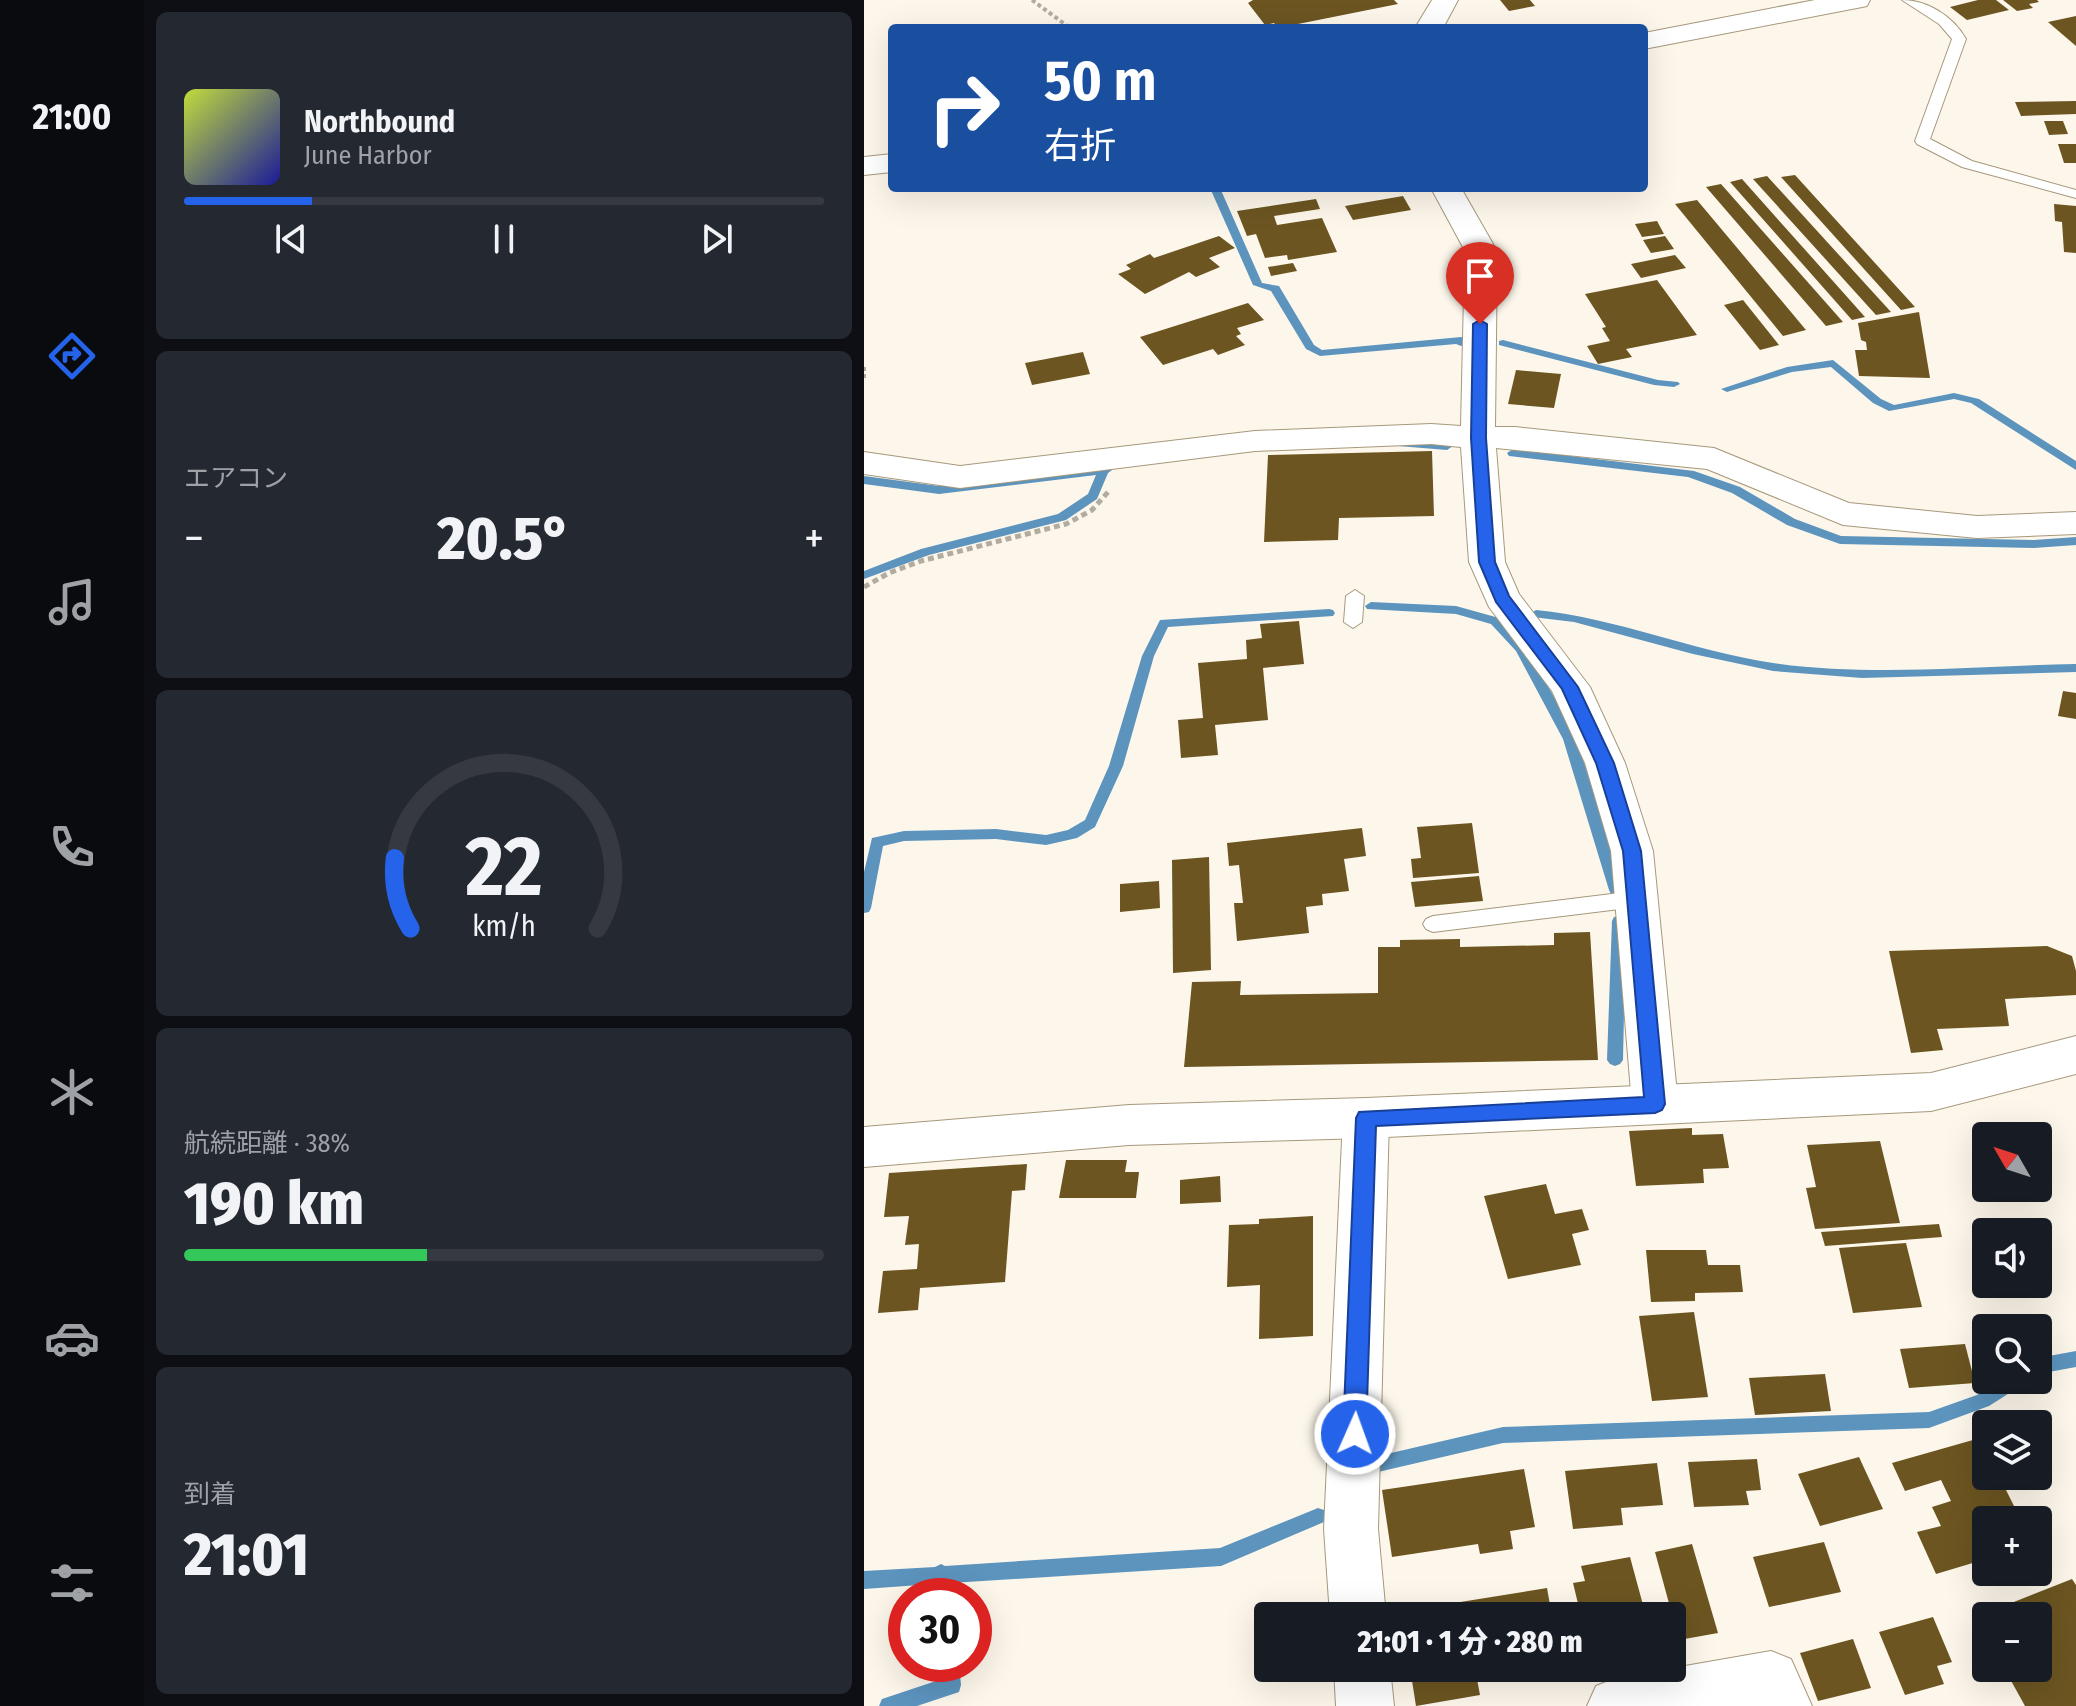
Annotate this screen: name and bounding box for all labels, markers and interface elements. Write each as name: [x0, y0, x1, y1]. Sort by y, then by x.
text: 50 m: [1044, 48, 1156, 115]
icon: right: [912, 56, 1016, 160]
text: 21:00: [33, 95, 111, 139]
text: Northbound: [304, 104, 455, 140]
text: 右折: [1044, 124, 1116, 168]
text: June Harbor: [304, 140, 432, 171]
icon: previous: [269, 217, 313, 261]
icon: pause: [482, 217, 526, 261]
icon: next: [695, 217, 739, 261]
pin: [1446, 242, 1514, 324]
icon: arrive: [1458, 254, 1502, 298]
icon: directions: [44, 328, 100, 384]
text: エアコン: [184, 463, 288, 494]
text: 20.5°: [437, 503, 571, 575]
text: −: [184, 512, 204, 565]
text: +: [804, 512, 824, 565]
icon: music: [44, 574, 100, 630]
text: 22: [464, 817, 543, 917]
icon: phone: [44, 819, 100, 875]
text: km/h: [472, 909, 536, 944]
icon: climate: [44, 1064, 100, 1120]
north arrow: [1972, 1122, 2052, 1202]
map controls: [1972, 1122, 2052, 1682]
text: 航続距離 · 38%: [184, 1128, 350, 1159]
text: 190 km: [184, 1168, 364, 1240]
button: sound: [1972, 1218, 2052, 1298]
icon: car: [44, 1310, 100, 1366]
button: search: [1972, 1314, 2052, 1394]
position arrow: [1313, 1392, 1397, 1476]
button: layers: [1972, 1410, 2052, 1490]
text: 到着: [184, 1479, 236, 1510]
button: +: [1972, 1506, 2052, 1586]
text: 21:01: [184, 1519, 309, 1591]
icon: filters: [44, 1555, 100, 1611]
speed limit sign: 30: [888, 1578, 992, 1682]
button: −: [1972, 1602, 2052, 1682]
text: 21:01 · 1 分 · 280 m: [1357, 1624, 1583, 1660]

